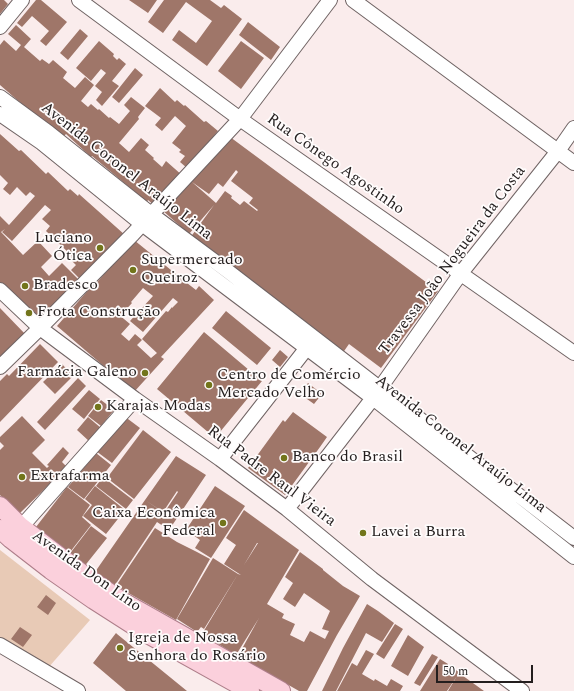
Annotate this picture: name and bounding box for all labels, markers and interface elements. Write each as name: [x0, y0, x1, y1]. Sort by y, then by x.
street label: Avenida Coronel Araújo Lima: [36, 99, 216, 245]
street label: Rua Cônego Agostinho: [263, 110, 407, 220]
street label: Travessa João Nogueira da Costa: [375, 163, 531, 359]
place label: Luciano Ótica: [34, 229, 92, 267]
marker: Luciano Ótica: [95, 243, 105, 253]
place label: Supermercado Queiroz: [141, 251, 243, 289]
marker: Supermercado Queiroz: [128, 265, 138, 275]
place label: Bradesco: [33, 276, 98, 296]
marker: Bradesco: [20, 281, 30, 291]
place label: Frota Construção: [37, 303, 160, 323]
marker: Frota Construção: [24, 308, 34, 318]
place label: Farmácia Galeno: [17, 363, 137, 383]
place label: Centro de Comércio Mercado Velho: [217, 366, 361, 404]
marker: Farmácia Galeno: [140, 368, 150, 378]
street label: Avenida Coronel Araújo Lima: [370, 372, 550, 518]
marker: Centro de Comércio Mercado Velho: [204, 380, 214, 390]
place label: Karajas Modas: [106, 397, 211, 417]
marker: Karajas Modas: [93, 402, 103, 412]
street label: Rua Padre Raul Vieira: [203, 422, 339, 532]
place label: Banco do Brasil: [292, 448, 403, 468]
marker: Banco do Brasil: [279, 453, 289, 463]
place label: Extrafarma: [30, 467, 110, 487]
marker: Extrafarma: [17, 472, 27, 482]
place label: Caixa Econômica Federal: [92, 504, 215, 542]
marker: Caixa Econômica Federal: [218, 518, 228, 528]
place label: Lavei a Burra: [371, 523, 465, 543]
street label: Avenida Don Lino: [28, 527, 144, 617]
marker: Lavei a Burra: [358, 528, 368, 538]
place label: Igreja de Nossa Senhora do Rosário: [128, 629, 266, 667]
marker: Igreja de Nossa Senhora do Rosário: [115, 643, 125, 653]
scale bar: [438, 657, 535, 683]
text: 50 m: [443, 662, 468, 681]

